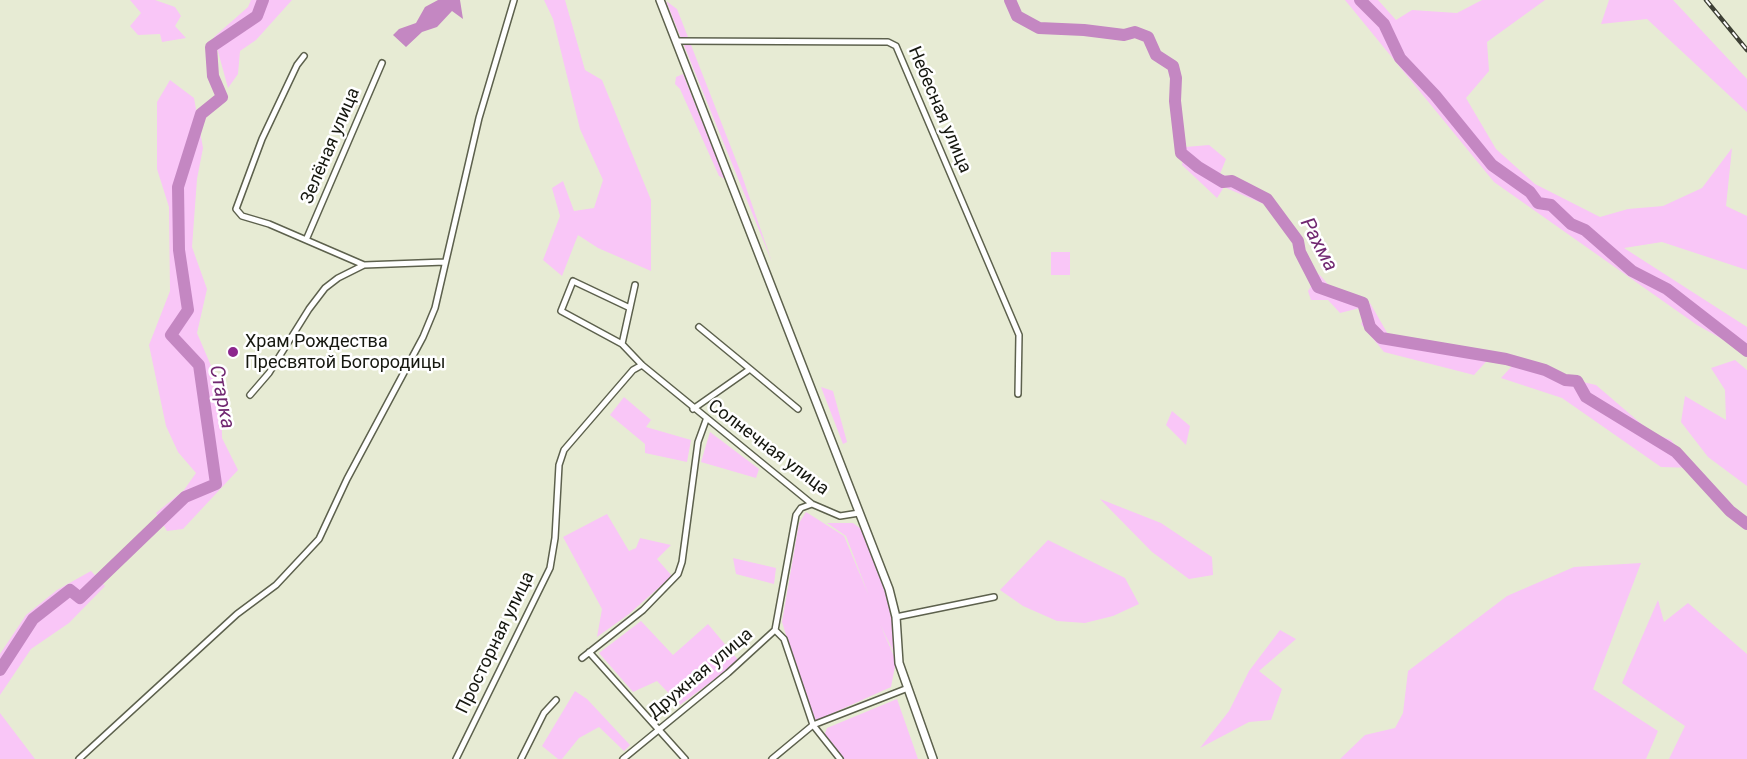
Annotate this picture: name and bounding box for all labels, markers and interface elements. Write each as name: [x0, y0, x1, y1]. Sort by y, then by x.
street label: Небесная улица: [903, 44, 975, 176]
street label: Зелёная улица: [297, 85, 365, 207]
water label: Рахма: [1294, 214, 1342, 276]
place label: Храм Рождества Пресвятой Богородицы: [245, 331, 445, 374]
marker: Храм Рождества Пресвятой Богородицы: [226, 345, 240, 359]
water label: Старка: [203, 363, 239, 431]
street label: Солнечная улица: [703, 395, 833, 501]
street label: Просторная улица: [452, 569, 540, 717]
street label: Дружная улица: [644, 624, 758, 724]

